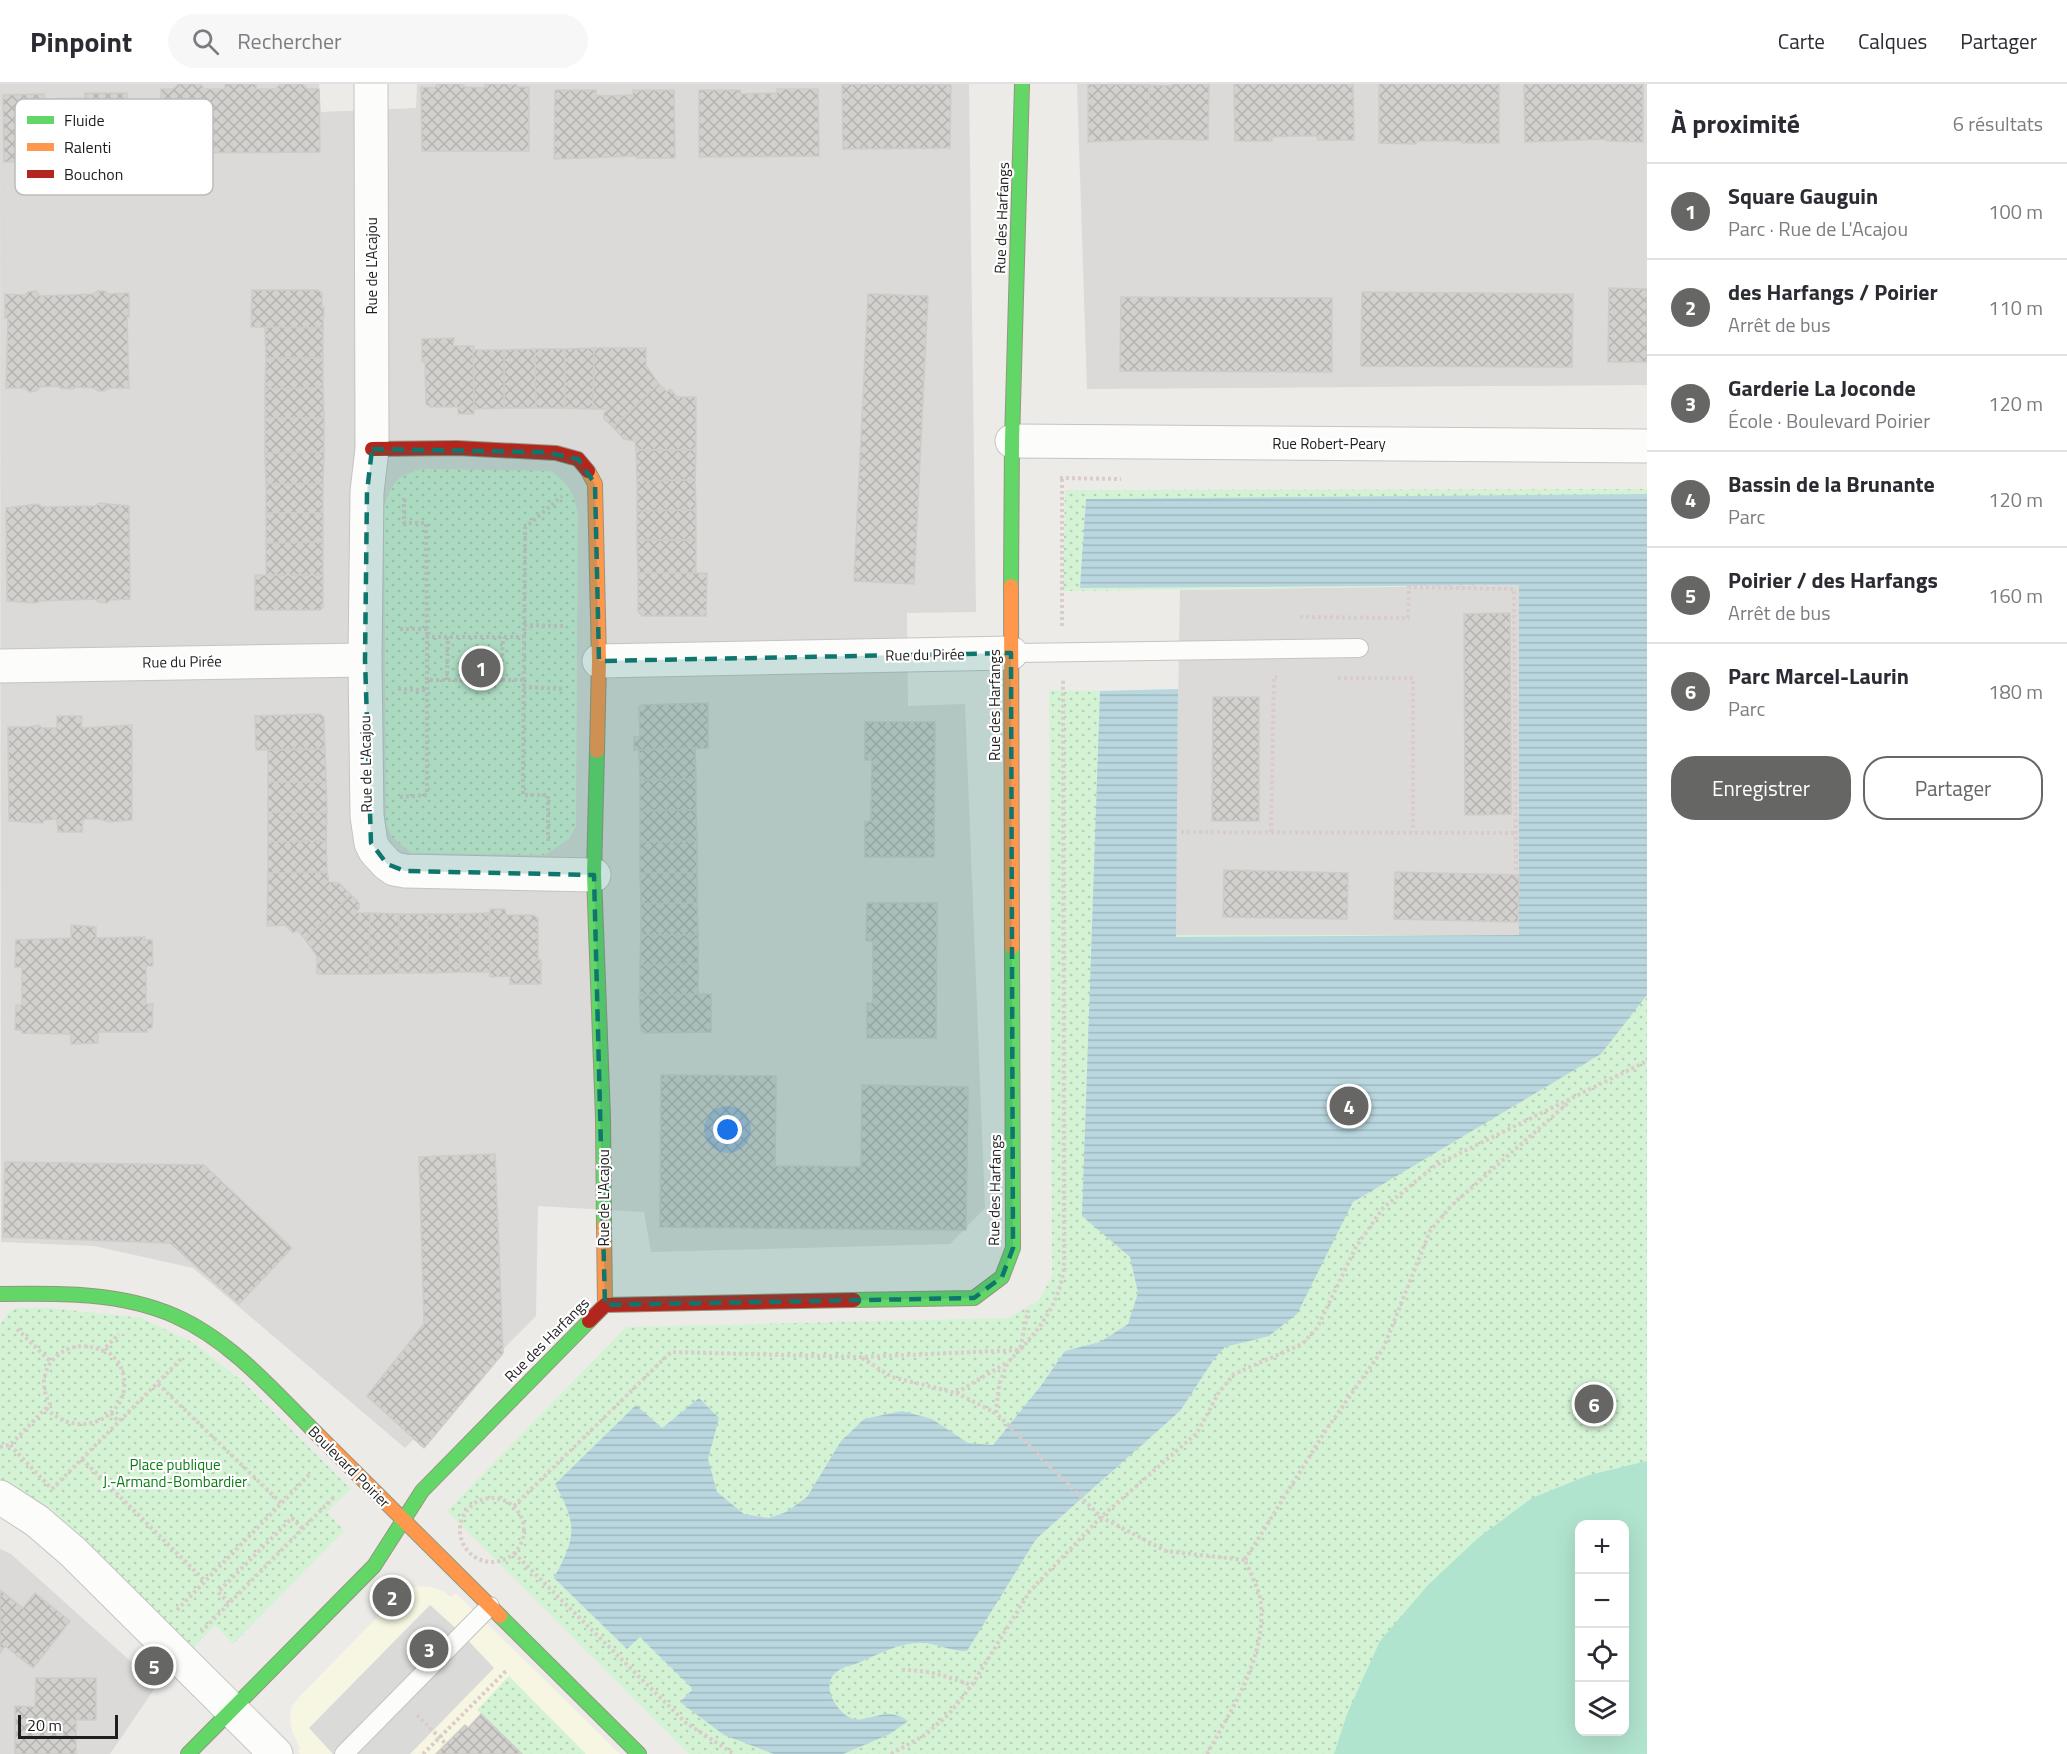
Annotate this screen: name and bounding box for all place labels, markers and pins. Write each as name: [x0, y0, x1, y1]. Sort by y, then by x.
pin: 1: [462, 646, 500, 690]
pin: 4: [1330, 1084, 1368, 1128]
pin: 6: [1574, 1382, 1614, 1426]
pin: 2: [372, 1574, 412, 1620]
pin: 3: [410, 1626, 448, 1672]
pin: 5: [134, 1644, 174, 1688]

